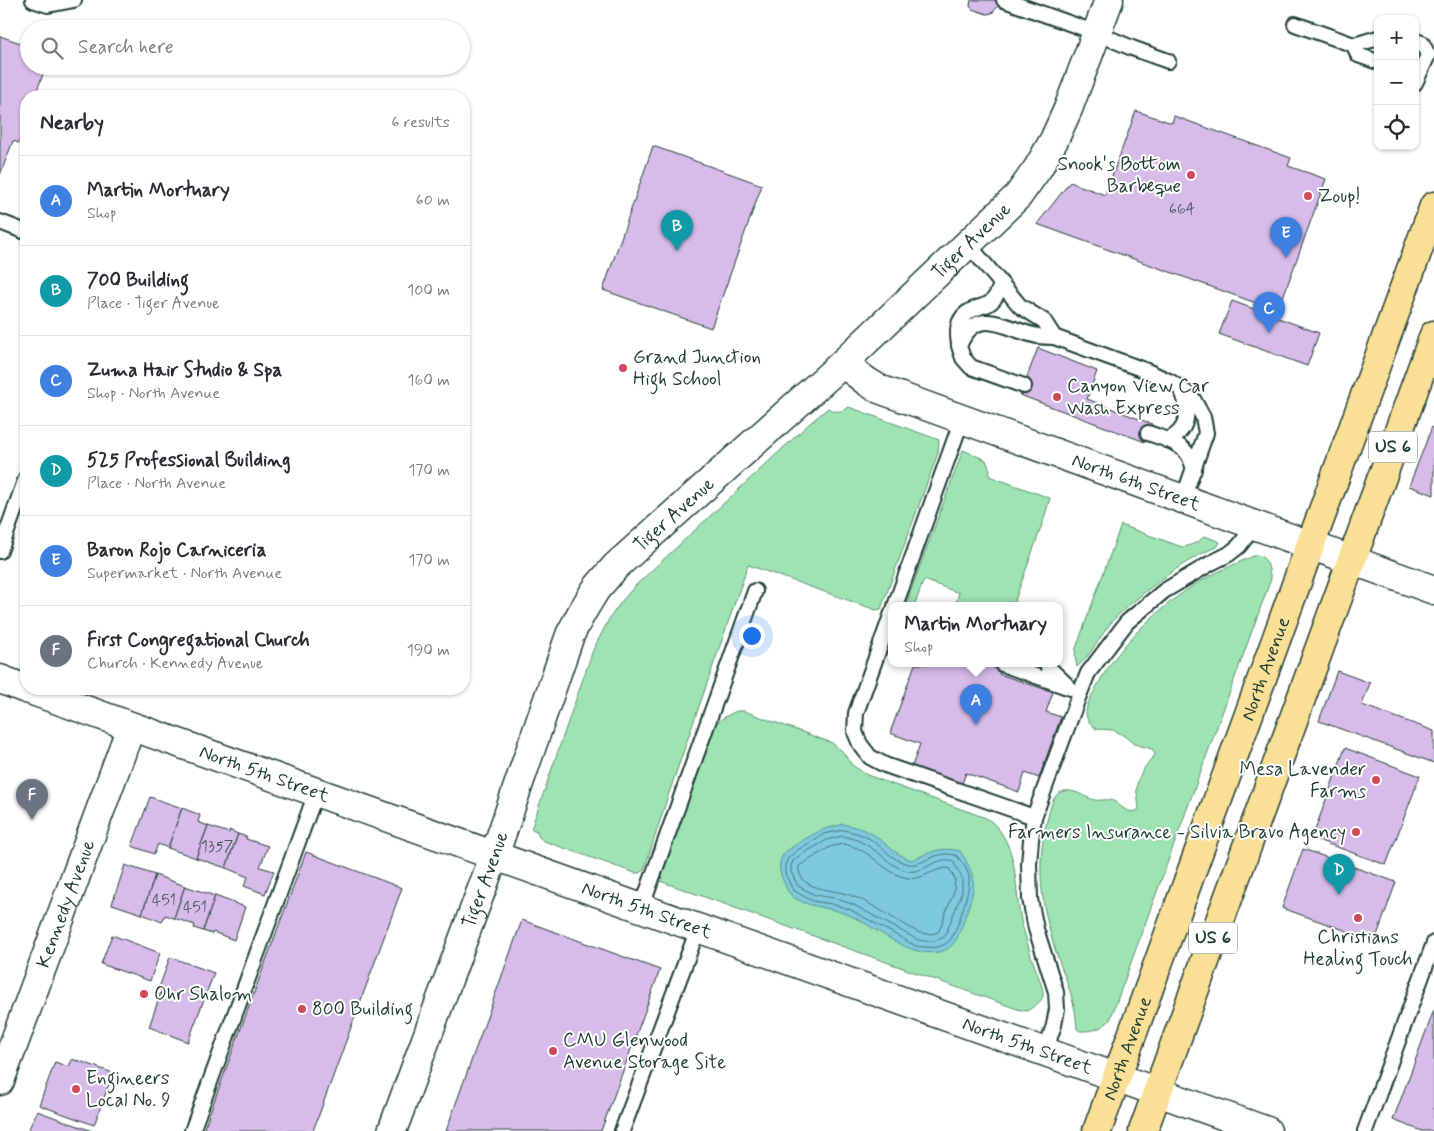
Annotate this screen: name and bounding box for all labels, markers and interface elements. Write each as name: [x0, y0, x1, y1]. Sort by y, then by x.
map controls: [1374, 15, 1419, 150]
button: +: [1374, 15, 1419, 60]
search box: [20, 20, 470, 75]
icon: search: [38, 34, 66, 62]
text: Search here: [78, 35, 174, 60]
button: −: [1374, 60, 1419, 105]
button: locate: [1374, 105, 1419, 150]
text: Nearby: [40, 109, 104, 137]
text: 6 results: [391, 112, 450, 133]
place label: Snook's Bottom Barbeque: [1057, 152, 1181, 199]
marker: Snook's Bottom Barbeque: [1185, 169, 1197, 181]
text: Martin Mortuary: [87, 178, 230, 203]
place label: Zoup!: [1318, 184, 1361, 209]
text: A: [51, 190, 61, 211]
text: 60 m: [416, 190, 450, 211]
marker: Zoup!: [1302, 190, 1314, 202]
street label: Tiger Avenue: [926, 197, 1016, 285]
house number: 664: [1169, 199, 1195, 220]
text: Shop: [87, 203, 116, 224]
pin: B: [661, 210, 693, 251]
pin: E: [1270, 217, 1302, 258]
text: 700 Building: [87, 268, 189, 293]
text: B: [51, 280, 61, 301]
text: 100 m: [407, 280, 450, 301]
pin: C: [1253, 292, 1285, 333]
text: Place · Tiger Avenue: [87, 293, 220, 314]
place label: Grand Junction High School: [633, 345, 761, 395]
text: Zuma Hair Studio & Spa: [87, 358, 282, 383]
marker: Grand Junction High School: [617, 362, 629, 374]
text: C: [50, 370, 62, 391]
text: 160 m: [407, 370, 450, 391]
place label: Canyon View Car Wash Express: [1067, 374, 1209, 421]
text: Shop · North Avenue: [87, 383, 220, 404]
marker: Canyon View Car Wash Express: [1051, 391, 1063, 403]
road number: US 6: [1369, 432, 1417, 462]
street label: North 6th Street: [1069, 447, 1204, 517]
text: 525 Professional Building: [87, 448, 290, 473]
text: D: [50, 460, 62, 481]
text: 170 m: [408, 460, 450, 481]
street label: Tiger Avenue: [628, 471, 720, 557]
text: Place · North Avenue: [87, 473, 226, 494]
text: Baron Rojo Carniceria: [87, 538, 267, 563]
text: E: [51, 550, 61, 571]
text: 170 m: [408, 550, 450, 571]
text: Supermarket · North Avenue: [87, 563, 282, 584]
popup: [888, 602, 1063, 667]
text: Martin Mortuary: [904, 612, 1047, 637]
street label: North Avenue: [1235, 613, 1296, 724]
your location: [739, 623, 765, 649]
text: First Congregational Church: [87, 628, 310, 653]
text: Shop: [904, 637, 934, 658]
text: F: [52, 640, 60, 661]
text: 190 m: [407, 640, 450, 661]
text: Church · Kennedy Avenue: [87, 653, 263, 674]
pin: A: [960, 684, 992, 725]
street label: North 5th Street: [196, 739, 333, 808]
place label: Mesa Lavender Farms: [1239, 757, 1367, 804]
marker: Mesa Lavender Farms: [1370, 774, 1382, 786]
pin: F: [16, 779, 48, 820]
place label: Farmers Insurance - Silvia Bravo Agency: [1008, 820, 1346, 846]
marker: Farmers Insurance - Silvia Bravo Agency: [1350, 826, 1362, 838]
street label: Tiger Avenue: [456, 828, 514, 931]
street label: Kennedy Avenue: [30, 836, 101, 971]
house number: 1357: [201, 836, 234, 857]
pin: D: [1323, 854, 1355, 895]
street label: North 5th Street: [578, 875, 715, 945]
house number: 451: [152, 890, 176, 911]
house number: 451: [183, 897, 207, 918]
marker: Christians Healing Touch: [1352, 912, 1364, 924]
road number: US 6: [1189, 922, 1237, 954]
place label: Christians Healing Touch: [1303, 925, 1413, 975]
place label: Ohr Shalom: [154, 982, 252, 1007]
marker: Ohr Shalom: [138, 988, 150, 1000]
street label: North Avenue: [1097, 993, 1157, 1104]
place label: 800 Building: [312, 997, 413, 1025]
marker: 800 Building: [296, 1003, 308, 1015]
street label: North 5th Street: [959, 1011, 1096, 1080]
place label: CMU Glenwood Avenue Storage Site: [563, 1028, 726, 1076]
marker: CMU Glenwood Avenue Storage Site: [547, 1045, 559, 1057]
place label: Engineers Local No. 9: [86, 1066, 171, 1113]
marker: Engineers Local No. 9: [70, 1083, 82, 1095]

